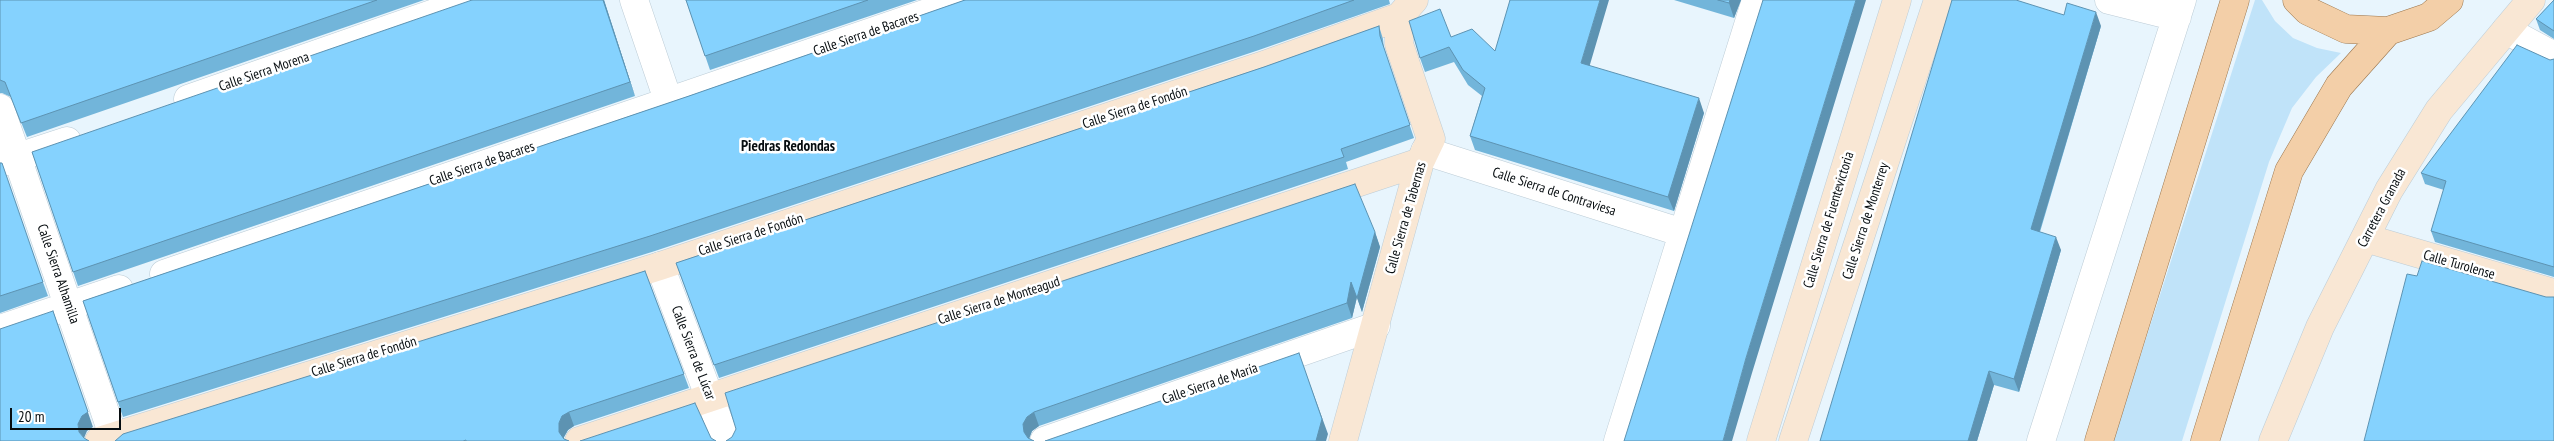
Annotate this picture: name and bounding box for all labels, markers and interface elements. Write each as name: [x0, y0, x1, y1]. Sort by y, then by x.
street label: Calle Sierra de Bacares: [811, 8, 921, 60]
street label: Calle Sierra Morena: [217, 49, 311, 95]
street label: Calle Sierra de Fondón: [1080, 83, 1190, 133]
street label: Calle Sierra de Bacares: [427, 138, 537, 190]
district label: Piedras Redondas: [741, 138, 835, 156]
street label: Calle Sierra de Fuentevictoria: [1800, 150, 1858, 290]
street label: Calle Sierra de Tabernas: [1382, 160, 1430, 276]
street label: Calle Sierra de Monterrey: [1839, 160, 1893, 282]
street label: Calle Sierra de Contraviesa: [1490, 164, 1618, 220]
street label: Carretera Granada: [2354, 166, 2410, 250]
street label: Calle Sierra de Fondón: [696, 210, 806, 260]
street label: Calle Sierra Alhamilla: [33, 222, 83, 326]
street label: Calle Turolense: [2421, 247, 2497, 283]
street label: Calle Sierra de Monteagud: [936, 273, 1062, 329]
street label: Calle Sierra de Lúcar: [667, 304, 719, 402]
street label: Calle Sierra de Fondón: [309, 333, 419, 381]
street label: Calle Sierra de María: [1160, 360, 1260, 408]
scale bar: [12, 398, 124, 430]
text: 20 m: [18, 407, 44, 426]

